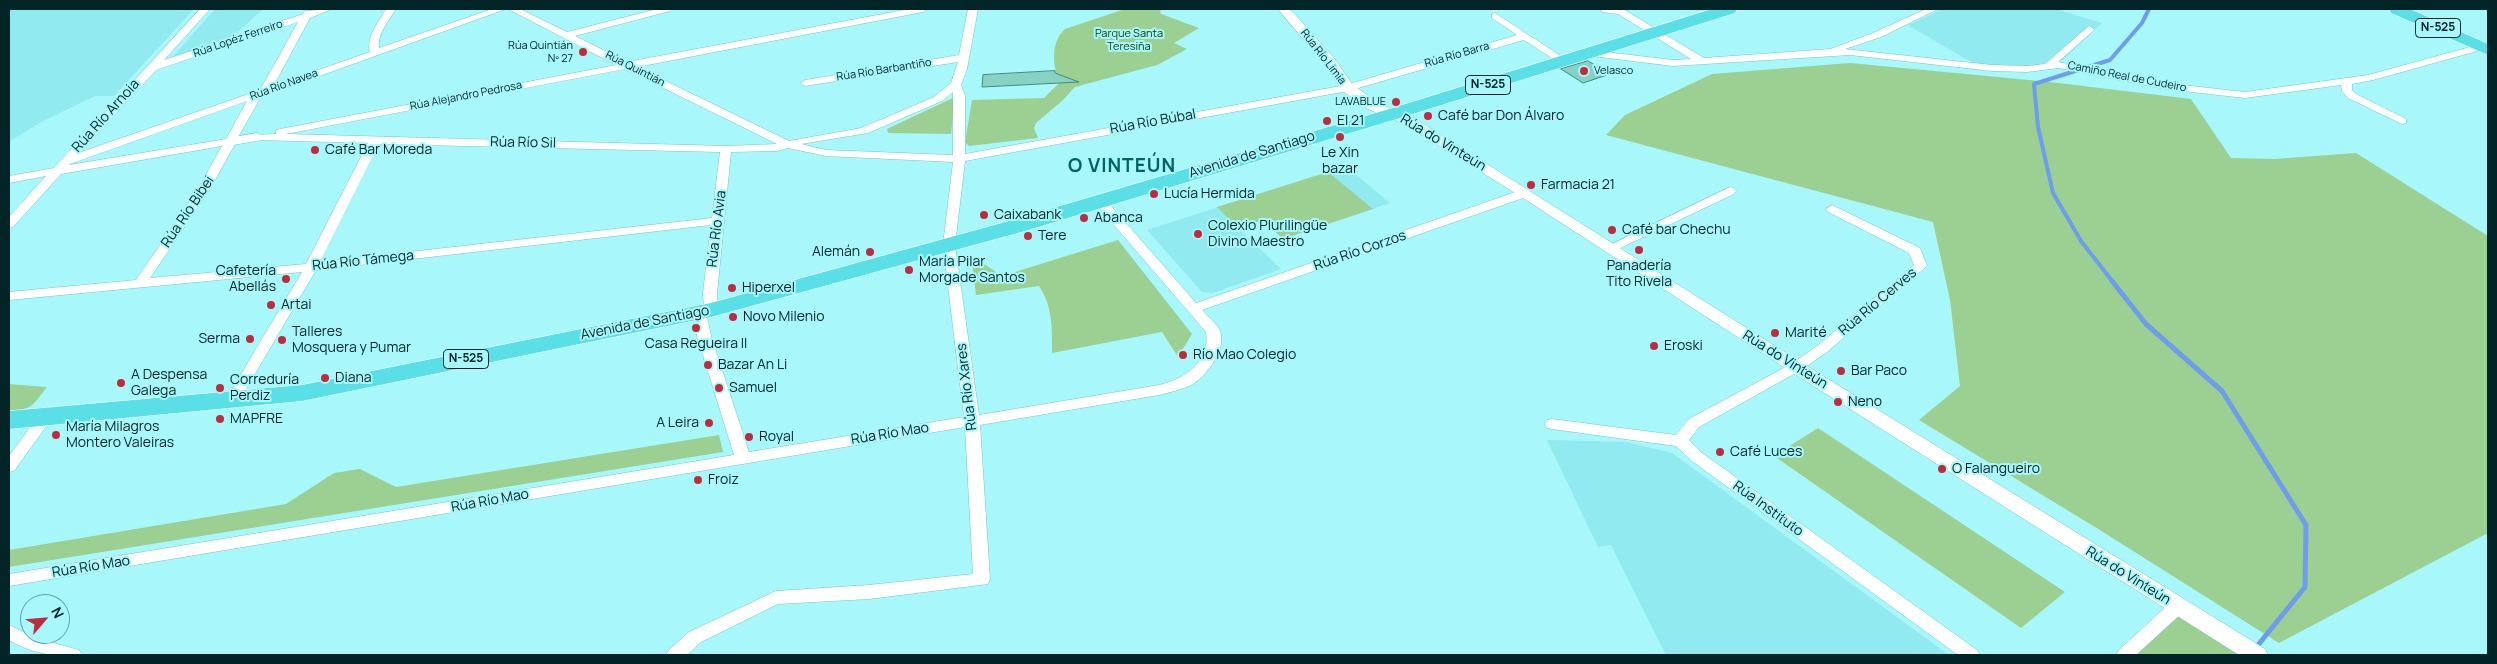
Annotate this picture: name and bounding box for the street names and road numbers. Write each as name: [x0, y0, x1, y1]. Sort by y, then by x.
street label: Rúa Lopéz Ferreiro: [191, 17, 285, 61]
road number: N-525: [2416, 18, 2460, 38]
street label: Rúa Río Limia: [1297, 27, 1349, 87]
street label: Rúa Río Barra: [1423, 39, 1491, 71]
street label: Rúa Quintián: [603, 48, 667, 90]
street label: Rúa Río Barbantiño: [836, 56, 932, 84]
street label: Camiño Real de Cudeiro: [2067, 59, 2187, 95]
street label: Rúa Río Navea: [248, 67, 320, 103]
street label: Rúa Río Arnoia: [69, 76, 143, 156]
road number: N-525: [1466, 76, 1510, 94]
street label: Rúa Alejandro Pedrosa: [409, 79, 523, 113]
street label: Rúa Río Búbal: [1109, 106, 1197, 138]
street label: Rúa do Vinteún: [1397, 111, 1489, 175]
street label: Avenida de Santiago: [1187, 128, 1317, 182]
street label: Rúa Río Sil: [490, 134, 556, 152]
street label: Rúa Río Bibei: [158, 173, 218, 251]
street label: Rúa Río Avia: [704, 190, 730, 268]
street label: Rúa Río Corzos: [1312, 227, 1408, 275]
street label: Rúa Río Támega: [311, 247, 415, 275]
street label: Rúa Río Cerves: [1836, 265, 1920, 339]
street label: Avenida de Santiago: [579, 302, 711, 344]
street label: Rúa do Vinteún: [1739, 327, 1831, 393]
street label: Rúa Río Xares: [953, 343, 981, 431]
road number: N-525: [444, 349, 488, 368]
street label: Rúa Río Mao: [850, 420, 930, 448]
street label: Rúa Instituto: [1729, 478, 1807, 540]
street label: Rúa Río Mao: [450, 486, 530, 516]
street label: Rúa do Vinteún: [2082, 543, 2174, 609]
street label: Rúa Río Mao: [51, 553, 131, 581]

